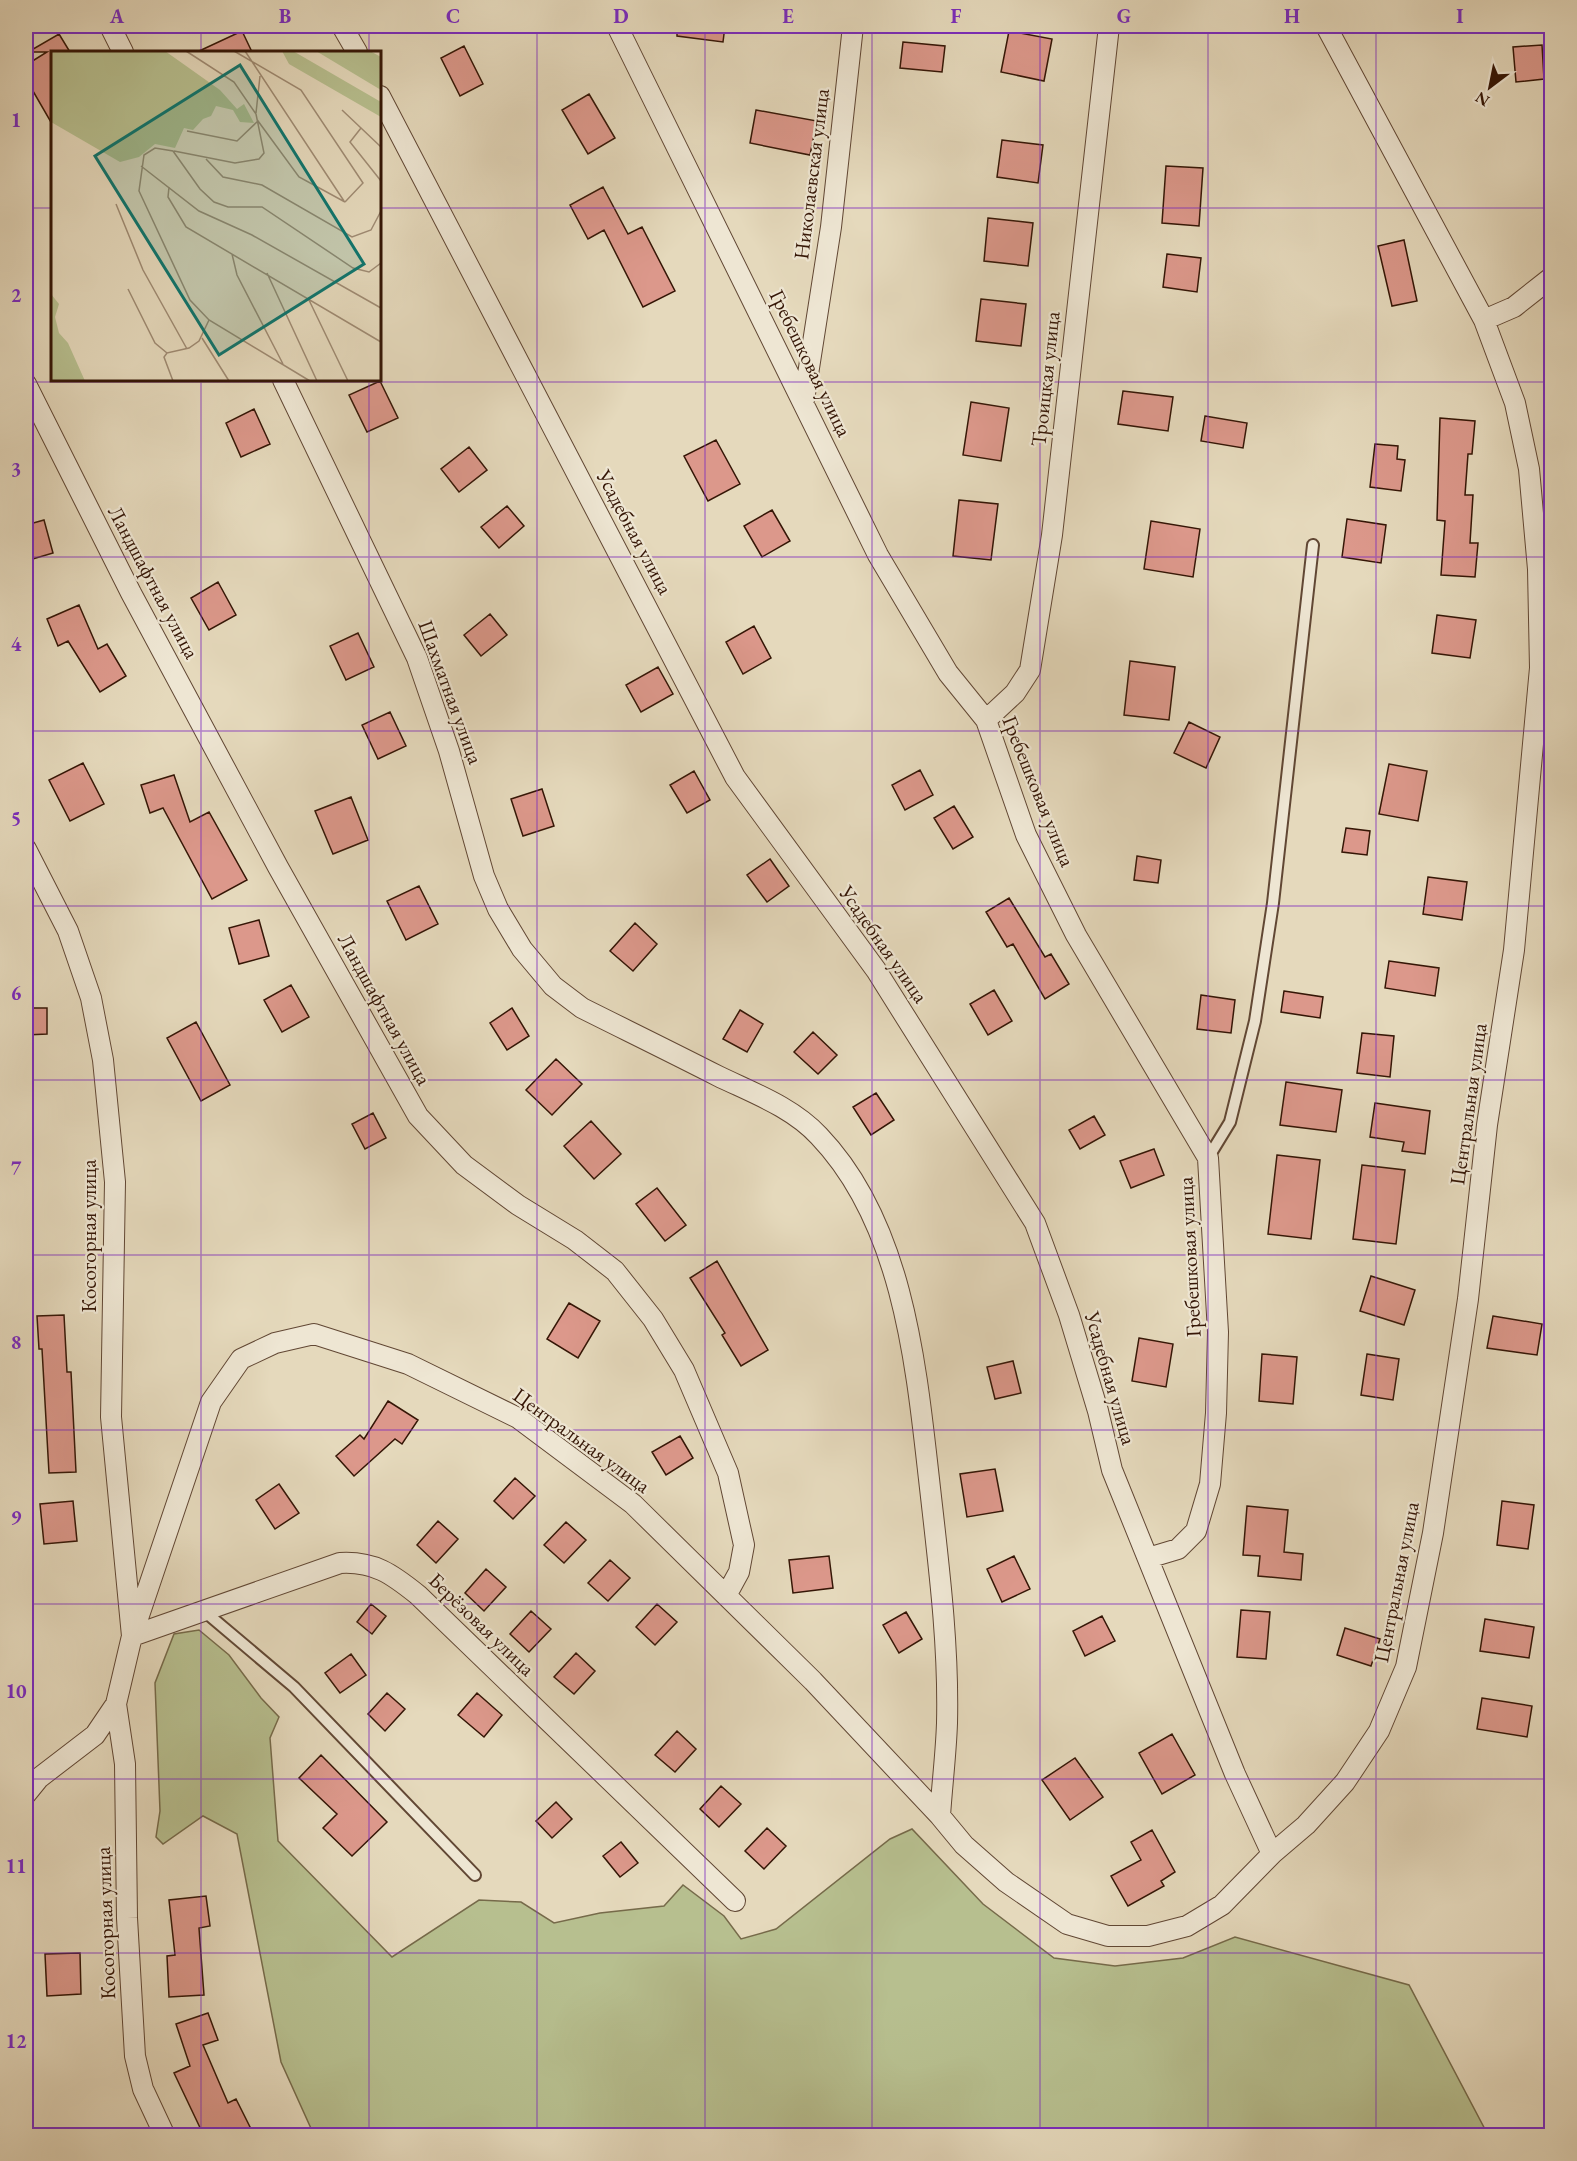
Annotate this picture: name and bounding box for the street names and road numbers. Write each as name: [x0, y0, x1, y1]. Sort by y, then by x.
street label: Николаевская улица: [787, 86, 835, 261]
street label: Гребешковая улица: [764, 285, 859, 442]
street label: Троицкая улица: [1024, 309, 1066, 448]
street label: Усадебная улица: [590, 464, 679, 600]
street label: Ландшафтная улица: [102, 501, 206, 664]
street label: Шахматная улица: [412, 616, 490, 768]
street label: Гребешковая улица: [996, 712, 1082, 871]
street label: Усадебная улица: [833, 879, 935, 1009]
street label: Ландшафтная улица: [332, 928, 438, 1090]
street label: Центральная улица: [1443, 1021, 1493, 1187]
street label: Косогорная улица: [75, 1159, 102, 1313]
street label: Гребешковая улица: [1171, 1176, 1207, 1338]
street label: Усадебная улица: [1079, 1307, 1143, 1448]
street label: Центральная улица: [508, 1381, 656, 1499]
street label: Центральная улица: [1367, 1499, 1425, 1665]
street label: Берёзовая улица: [423, 1566, 541, 1682]
street label: Косогорная улица: [89, 1845, 121, 2000]

